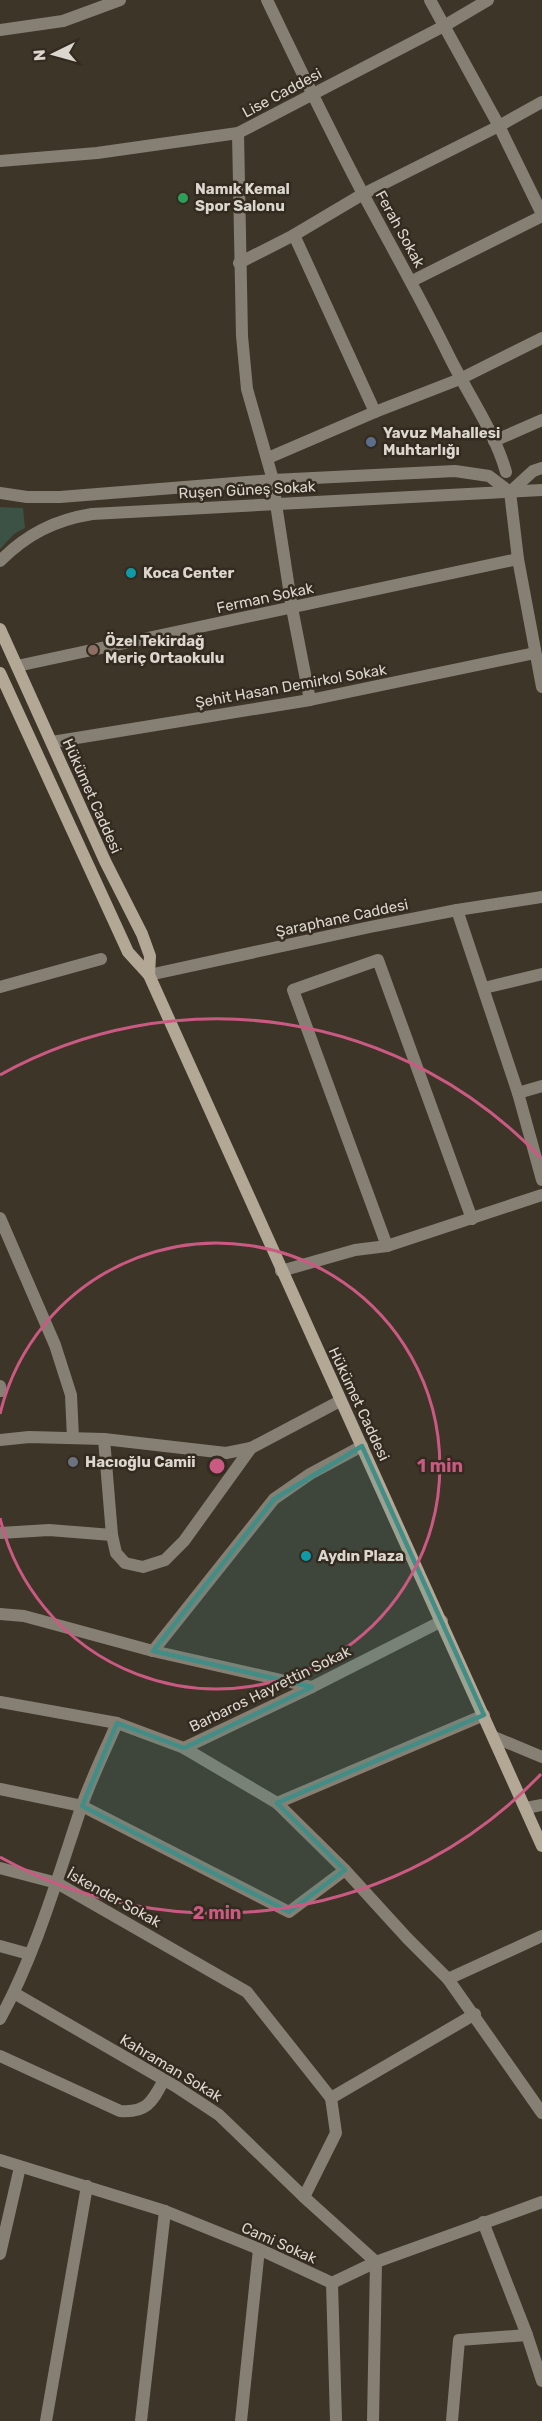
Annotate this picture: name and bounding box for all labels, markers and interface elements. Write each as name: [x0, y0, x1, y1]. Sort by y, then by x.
north arrow: [24, 24, 84, 84]
text: N: [30, 49, 50, 62]
street label: Lise Caddesi: [239, 64, 325, 122]
place label: Namık Kemal Spor Salonu: [195, 180, 290, 215]
street label: Ferah Sokak: [371, 187, 429, 271]
marker: Namık Kemal Spor Salonu: [176, 191, 190, 205]
place label: Yavuz Mahallesi Muhtarlığı: [383, 424, 500, 459]
marker: Yavuz Mahallesi Muhtarlığı: [364, 435, 378, 449]
street label: Ruşen Güneş Sokak: [178, 477, 316, 503]
place label: Koca Center: [143, 564, 234, 582]
marker: Koca Center: [124, 566, 138, 580]
street label: Ferman Sokak: [215, 579, 315, 617]
place label: Özel Tekirdağ Meriç Ortaokulu: [105, 632, 224, 667]
marker: Özel Tekirdağ Meriç Ortaokulu: [86, 643, 100, 657]
street label: Şehit Hasan Demirkol Sokak: [194, 660, 388, 712]
street label: Hükümet Caddesi: [59, 736, 125, 856]
street label: Şaraphane Caddesi: [274, 895, 410, 941]
street label: Hükümet Caddesi: [325, 1344, 393, 1464]
place label: Hacıoğlu Camii: [85, 1453, 196, 1471]
marker: Hacıoğlu Camii: [66, 1455, 80, 1469]
text: 1 min: [417, 1455, 463, 1477]
centre of rings: [207, 1456, 227, 1476]
place label: Aydın Plaza: [318, 1547, 404, 1565]
marker: Aydın Plaza: [299, 1549, 313, 1563]
street label: Barbaros Hayrettin Sokak: [186, 1642, 354, 1736]
street label: İskender Sokak: [64, 1865, 164, 1931]
text: 2 min: [193, 1902, 241, 1924]
street label: Kahraman Sokak: [117, 2030, 226, 2106]
street label: Cami Sokak: [239, 2218, 320, 2268]

